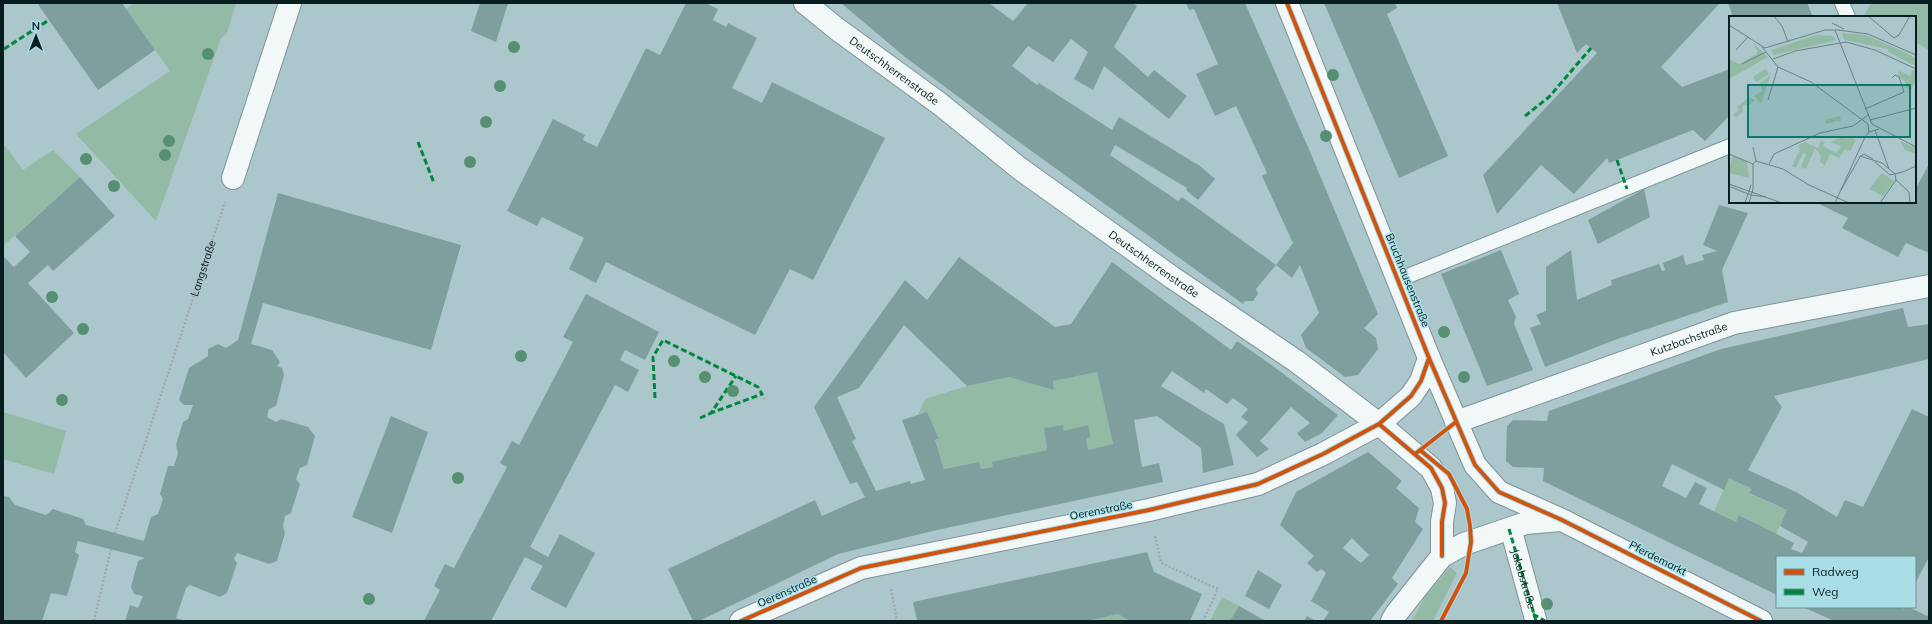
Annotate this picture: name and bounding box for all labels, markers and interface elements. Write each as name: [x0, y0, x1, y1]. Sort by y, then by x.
north arrow: [16, 16, 56, 56]
inset map: [1729, 16, 1916, 203]
text: N: [32, 19, 40, 33]
street label: Deutschherrenstraße: [847, 33, 942, 108]
street label: Deutschherrenstraße: [1106, 227, 1202, 301]
street label: Bruchhausenstraße: [1383, 231, 1433, 329]
street label: Langstraße: [187, 238, 219, 298]
street label: Kutzbachstraße: [1648, 319, 1729, 359]
street label: Oerenstraße: [1068, 497, 1134, 523]
street label: Pferdemarkt: [1627, 537, 1689, 579]
street label: Jakobstraße: [1508, 547, 1539, 610]
legend: [1776, 556, 1916, 608]
text: Radweg: [1812, 564, 1859, 579]
street label: Oerenstraße: [755, 572, 819, 610]
text: Weg: [1812, 584, 1838, 599]

